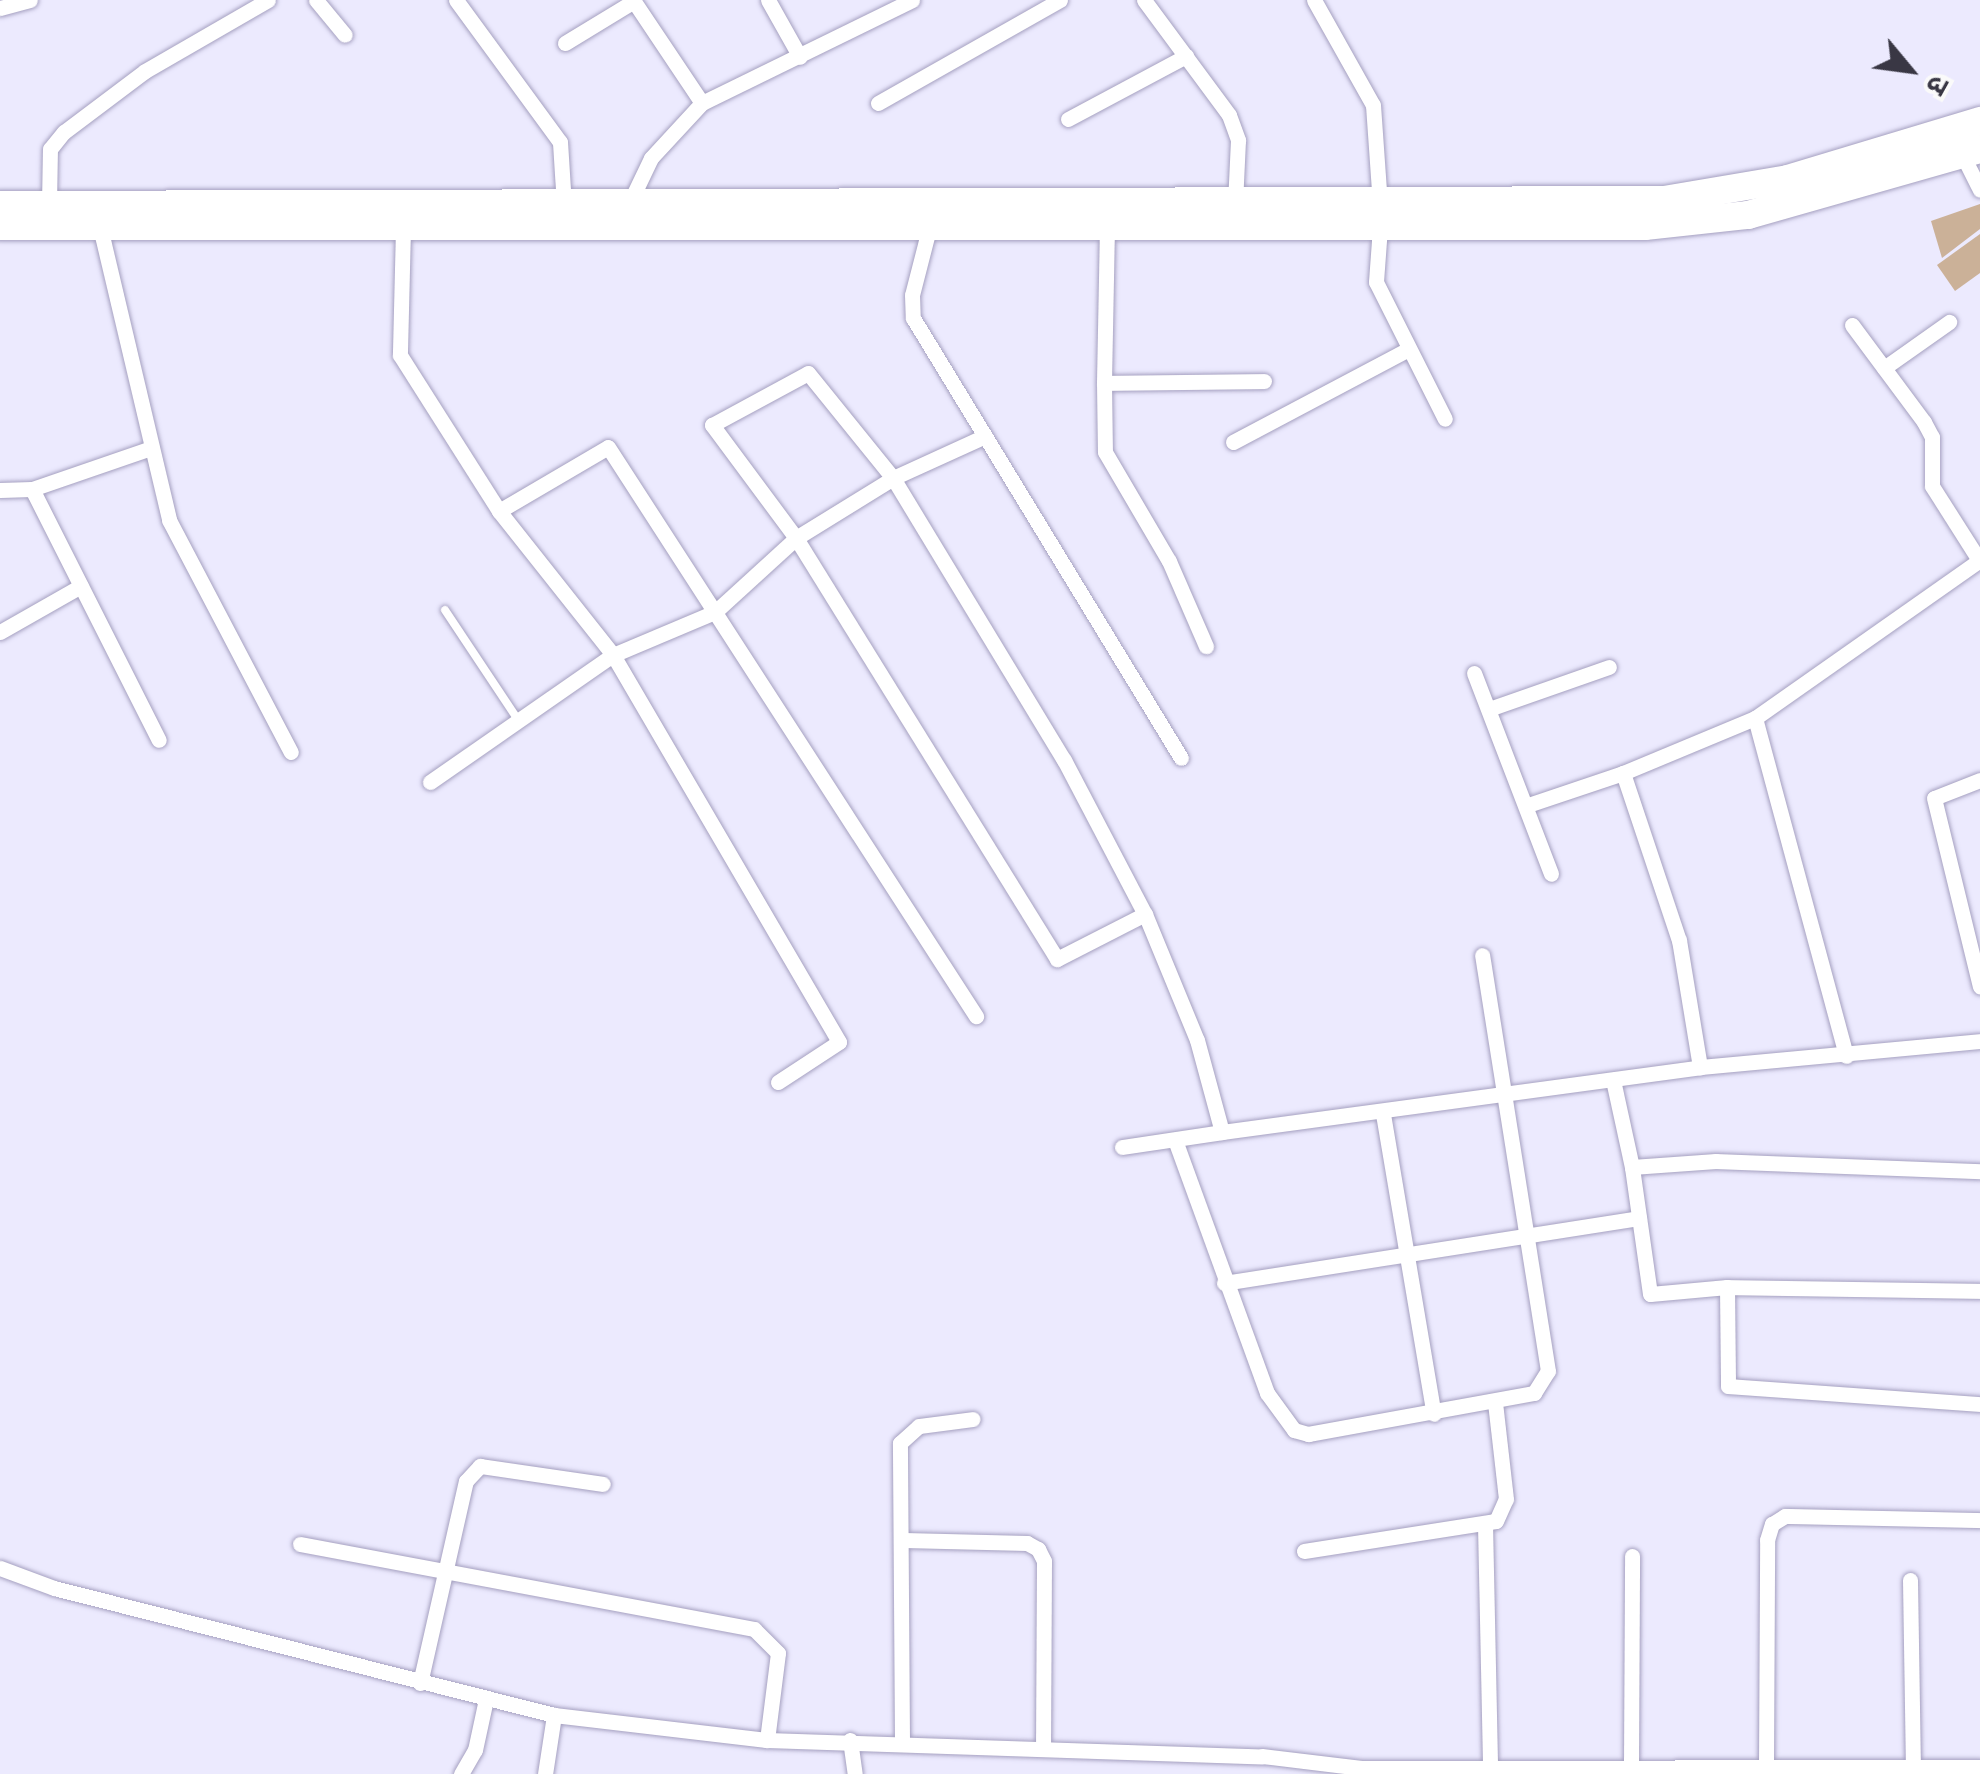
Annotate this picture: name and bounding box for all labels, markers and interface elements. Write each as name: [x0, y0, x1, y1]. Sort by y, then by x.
north arrow: [1860, 20, 1960, 120]
text: उ: [1920, 71, 1952, 98]

